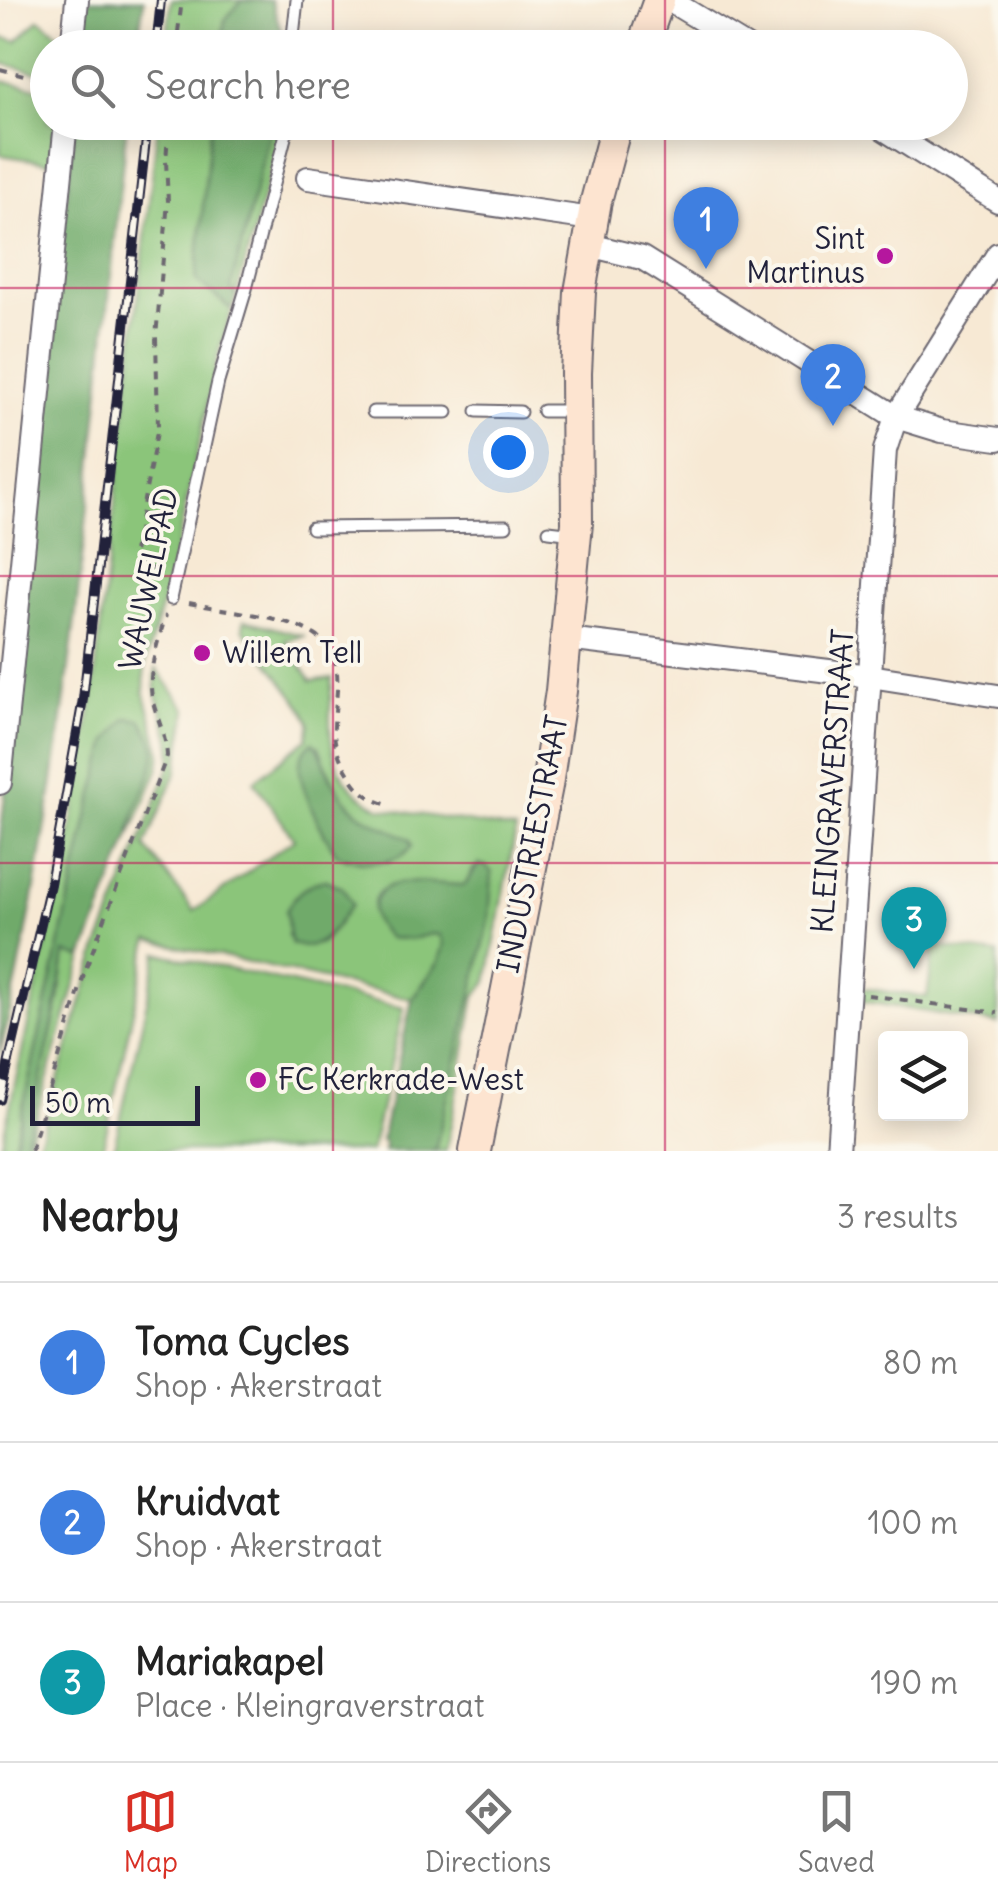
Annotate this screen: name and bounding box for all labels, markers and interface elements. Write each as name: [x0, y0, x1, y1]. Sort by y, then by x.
search box: [30, 30, 968, 140]
icon: search: [65, 58, 120, 113]
text: Search here: [145, 62, 351, 109]
pin: 1: [674, 186, 738, 269]
place label: Sint Martinus: [746, 219, 865, 291]
marker: Sint Martinus: [874, 245, 896, 267]
pin: 2: [800, 344, 866, 426]
your location: [483, 427, 534, 478]
street label: WAUWELPAD: [110, 484, 186, 673]
street label: KLEINGRAVERSTRAAT: [802, 627, 862, 934]
place label: Willem Tell: [222, 633, 362, 671]
marker: Willem Tell: [191, 642, 213, 664]
street label: INDUSTRIESTRAAT: [488, 712, 576, 976]
pin: 3: [882, 886, 946, 969]
map controls: [878, 1031, 968, 1121]
button: layers: [878, 1031, 968, 1121]
place label: FC Kerkrade-West: [278, 1060, 524, 1098]
marker: FC Kerkrade-West: [247, 1069, 269, 1091]
scale bar: [30, 1081, 200, 1126]
text: 50 m: [45, 1085, 111, 1121]
text: Nearby: [40, 1190, 179, 1242]
text: 3 results: [837, 1196, 958, 1237]
text: Toma Cycles: [135, 1318, 349, 1365]
text: 1: [66, 1342, 79, 1383]
text: 80 m: [883, 1342, 958, 1383]
text: Shop · Akerstraat: [135, 1365, 382, 1406]
text: Kruidvat: [135, 1478, 280, 1525]
text: 2: [64, 1502, 81, 1543]
text: 100 m: [868, 1502, 958, 1543]
text: Shop · Akerstraat: [135, 1525, 382, 1566]
text: Mariakapel: [135, 1638, 324, 1685]
text: 3: [63, 1662, 82, 1703]
text: 190 m: [870, 1662, 958, 1703]
text: Place · Kleingraverstraat: [135, 1685, 485, 1726]
tab: Map: [123, 1784, 178, 1880]
tab: Directions: [425, 1784, 551, 1880]
tab: Saved: [798, 1784, 875, 1880]

